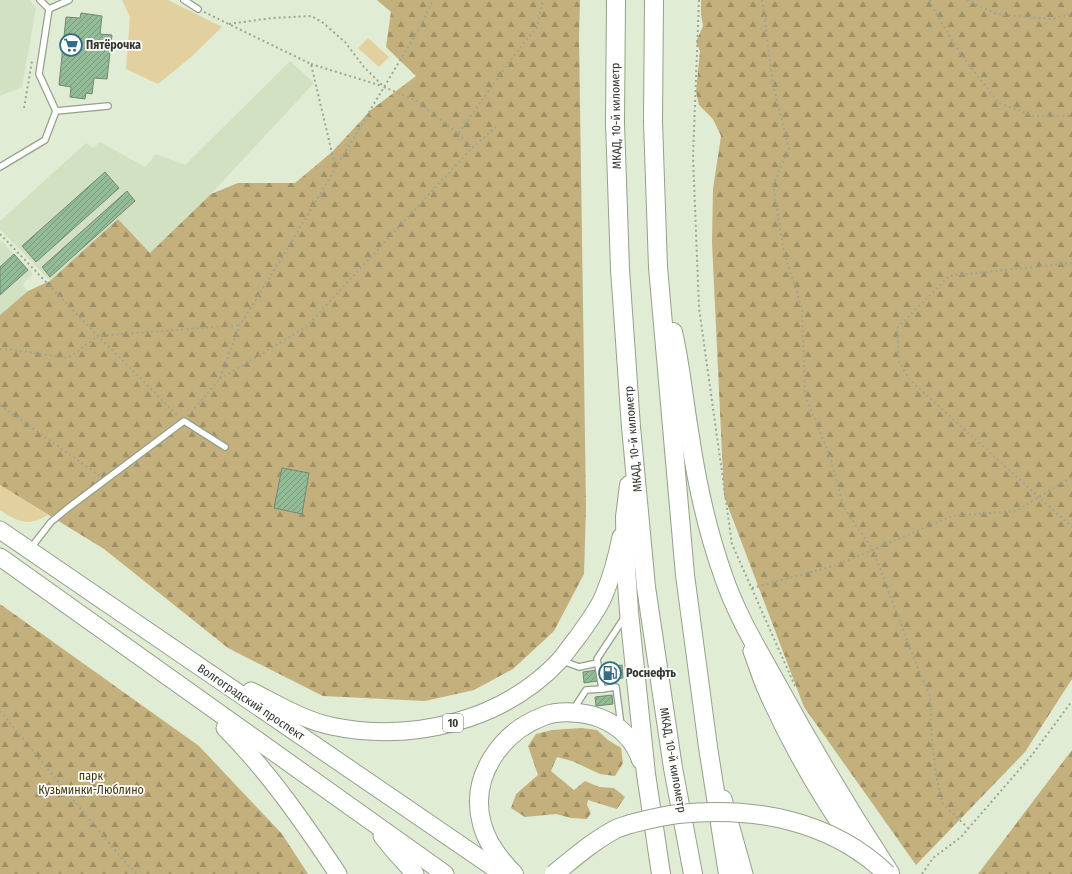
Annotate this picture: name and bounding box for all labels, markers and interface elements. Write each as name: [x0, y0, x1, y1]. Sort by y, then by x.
supermarket icon: Пятёрочка: [58, 32, 84, 58]
place label: Пятёрочка: [86, 38, 141, 52]
street label: МКАД, 10-й километр: [608, 63, 624, 169]
street label: МКАД, 10-й километр: [621, 385, 645, 493]
fuel station icon: Роснефть: [597, 660, 623, 686]
street label: Волгоградский проспект: [195, 661, 307, 743]
place label: Роснефть: [626, 666, 676, 680]
street label: МКАД, 10-й километр: [657, 706, 689, 814]
road number: 10: [443, 714, 463, 732]
park label: парк Кузьминки-Люблино: [38, 769, 144, 797]

